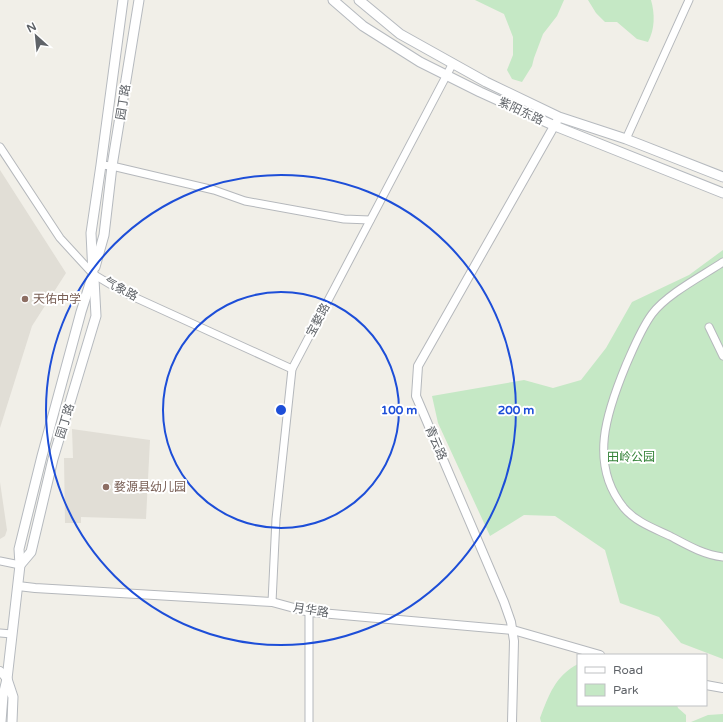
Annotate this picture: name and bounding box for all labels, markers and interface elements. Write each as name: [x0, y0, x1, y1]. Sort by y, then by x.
north arrow: [16, 16, 56, 56]
text: N: [25, 20, 39, 35]
street label: 园丁路: [113, 83, 133, 121]
street label: 紫阳东路: [496, 95, 546, 127]
street label: 气象路: [102, 274, 140, 304]
place label: 天佑中学: [33, 292, 81, 306]
marker: 天佑中学: [20, 294, 30, 304]
street label: 宝婺路: [303, 301, 333, 339]
street label: 园丁路: [53, 402, 77, 440]
centre of rings: [274, 403, 288, 417]
text: 100 m: [381, 403, 417, 417]
text: 200 m: [498, 403, 534, 417]
street label: 青云路: [423, 424, 449, 462]
park label: 田岭公园: [607, 450, 655, 464]
place label: 婺源县幼儿园: [114, 480, 186, 494]
marker: 婺源县幼儿园: [101, 482, 111, 492]
street label: 月华路: [292, 600, 330, 620]
legend: [577, 654, 707, 706]
text: Road: [613, 663, 643, 677]
text: Park: [613, 683, 639, 697]

